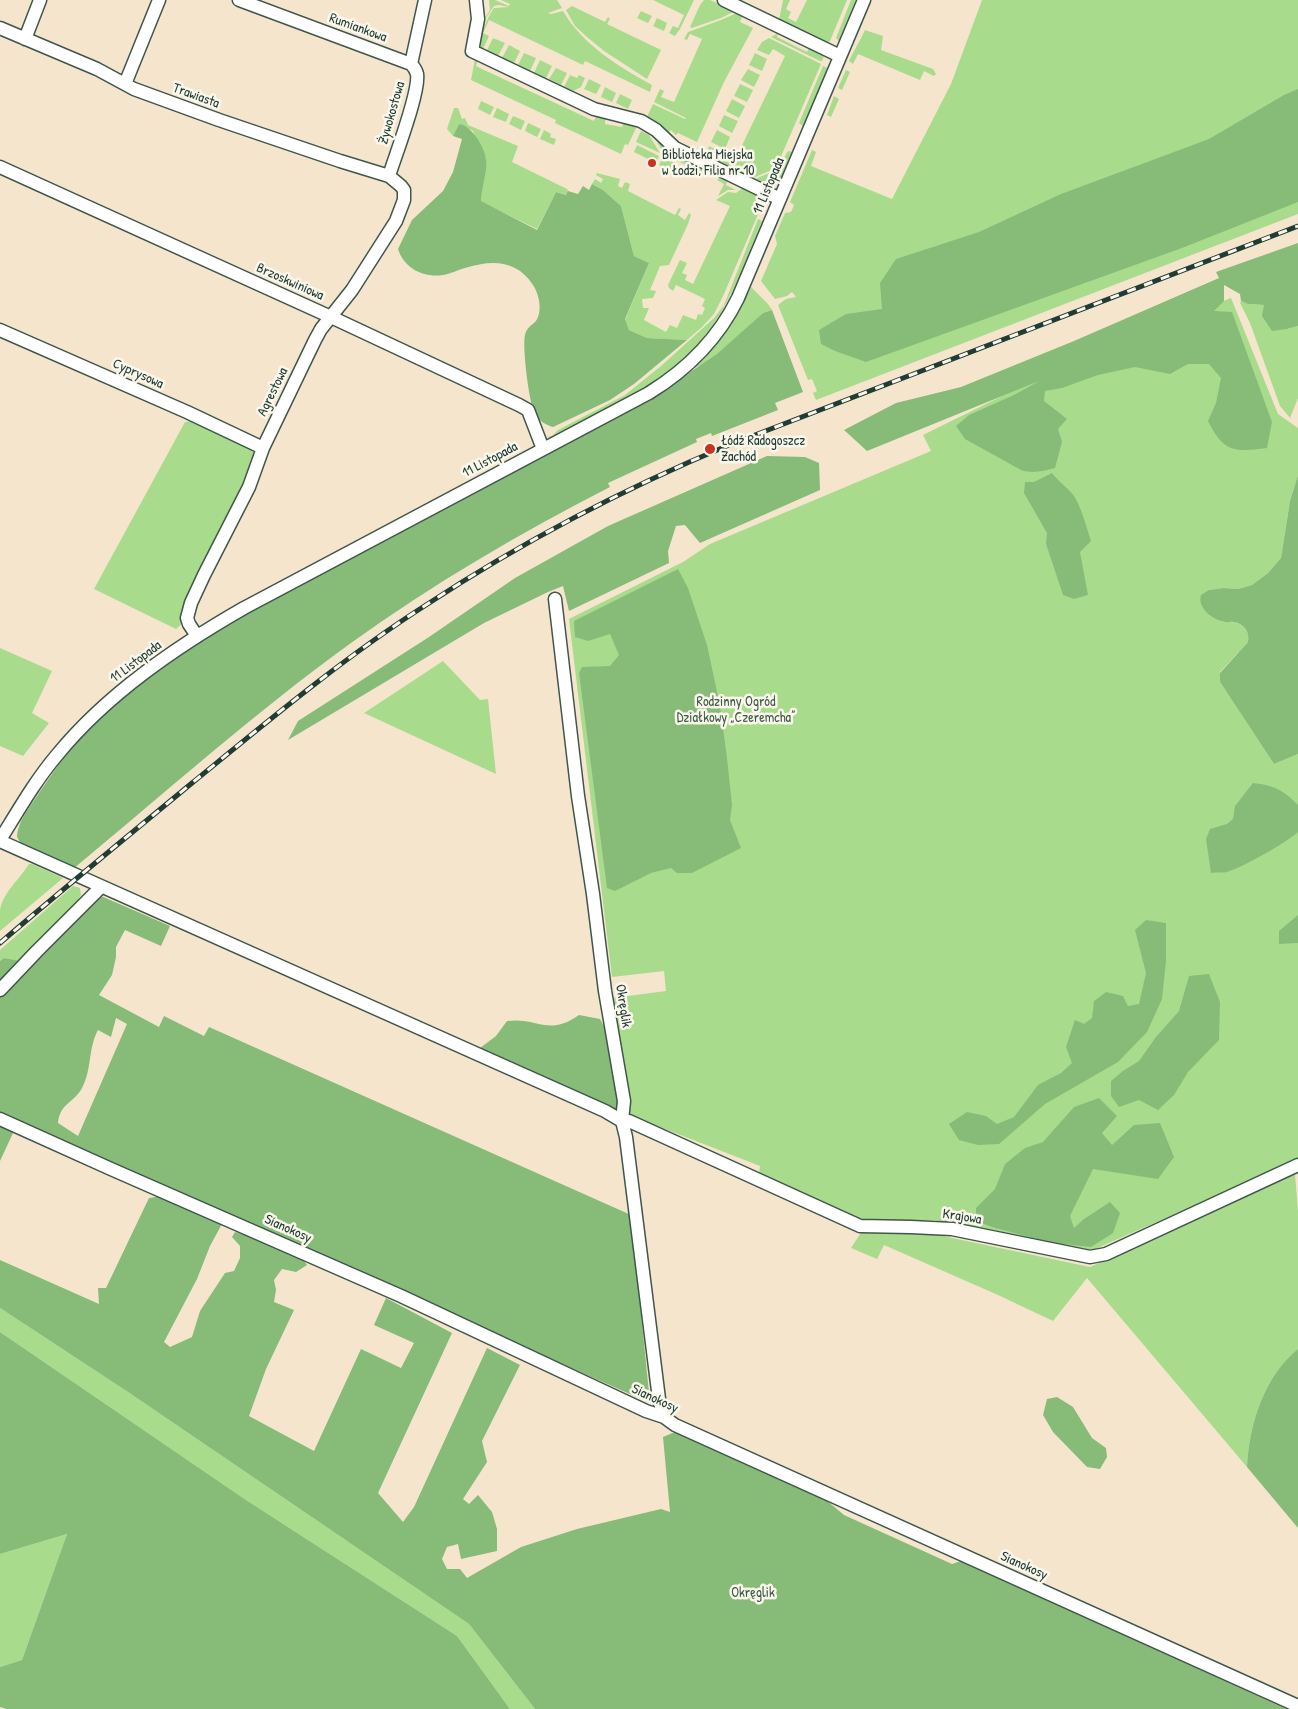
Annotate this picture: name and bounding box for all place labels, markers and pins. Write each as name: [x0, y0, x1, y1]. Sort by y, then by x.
place label: Biblioteka Miejska w Łodzi, Filia nr 10: [662, 147, 755, 180]
marker: Biblioteka Miejska w Łodzi, Filia nr 10: [646, 157, 658, 169]
place label: Łódź Radogoszcz Zachód: [721, 433, 805, 466]
marker: Łódź Radogoszcz Zachód: [703, 442, 717, 456]

